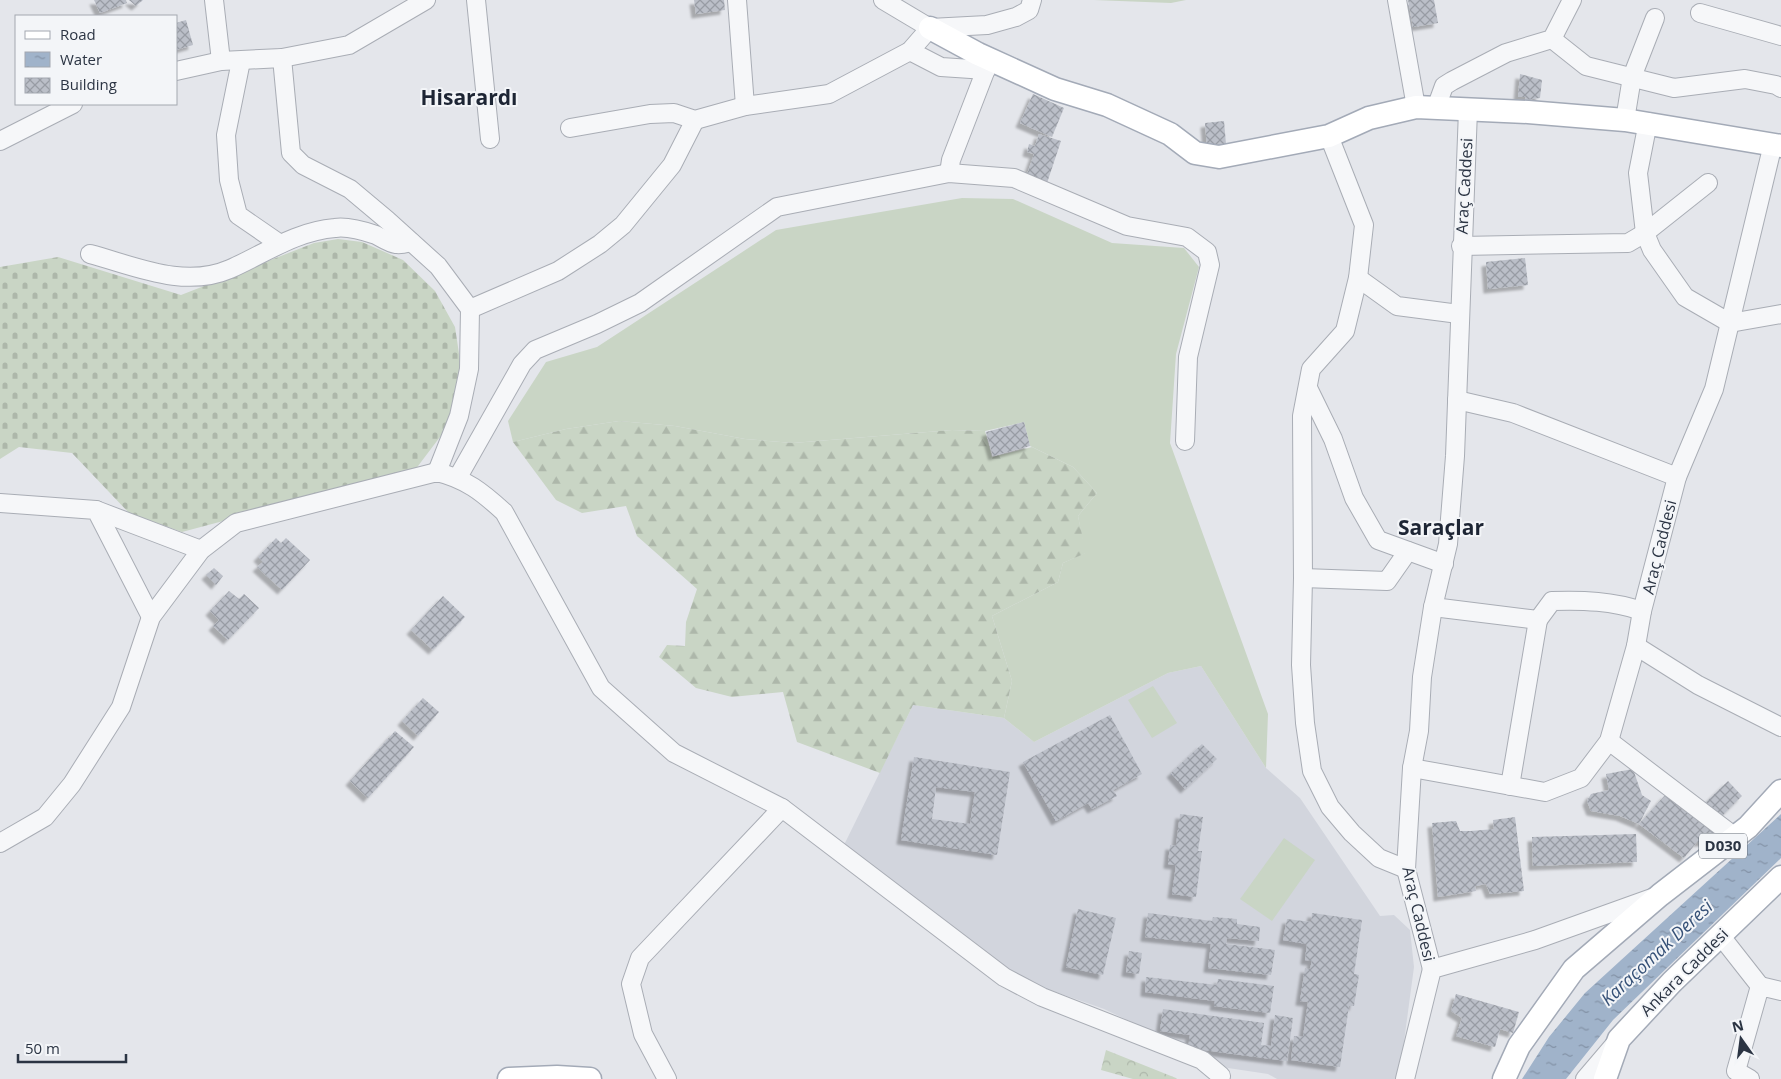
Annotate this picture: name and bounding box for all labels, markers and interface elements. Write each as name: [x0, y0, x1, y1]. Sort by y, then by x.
legend: [15, 15, 178, 105]
text: Road: [60, 24, 96, 44]
text: Water: [60, 49, 102, 69]
text: Building: [60, 74, 117, 94]
district label: Hisarardı: [420, 83, 518, 111]
street label: Araç Caddesi: [1450, 137, 1478, 235]
street label: Araç Caddesi: [1637, 497, 1681, 597]
district label: Saraçlar: [1398, 513, 1484, 541]
road number: D030: [1699, 834, 1747, 858]
street label: Araç Caddesi: [1397, 864, 1441, 964]
water label: Karaçomak Deresi: [1595, 894, 1718, 1010]
street label: Ankara Caddesi: [1635, 923, 1733, 1021]
north arrow: [1716, 1014, 1766, 1064]
text: N: [1730, 1015, 1746, 1036]
scale bar: [18, 1032, 125, 1064]
text: 50 m: [25, 1038, 60, 1058]

